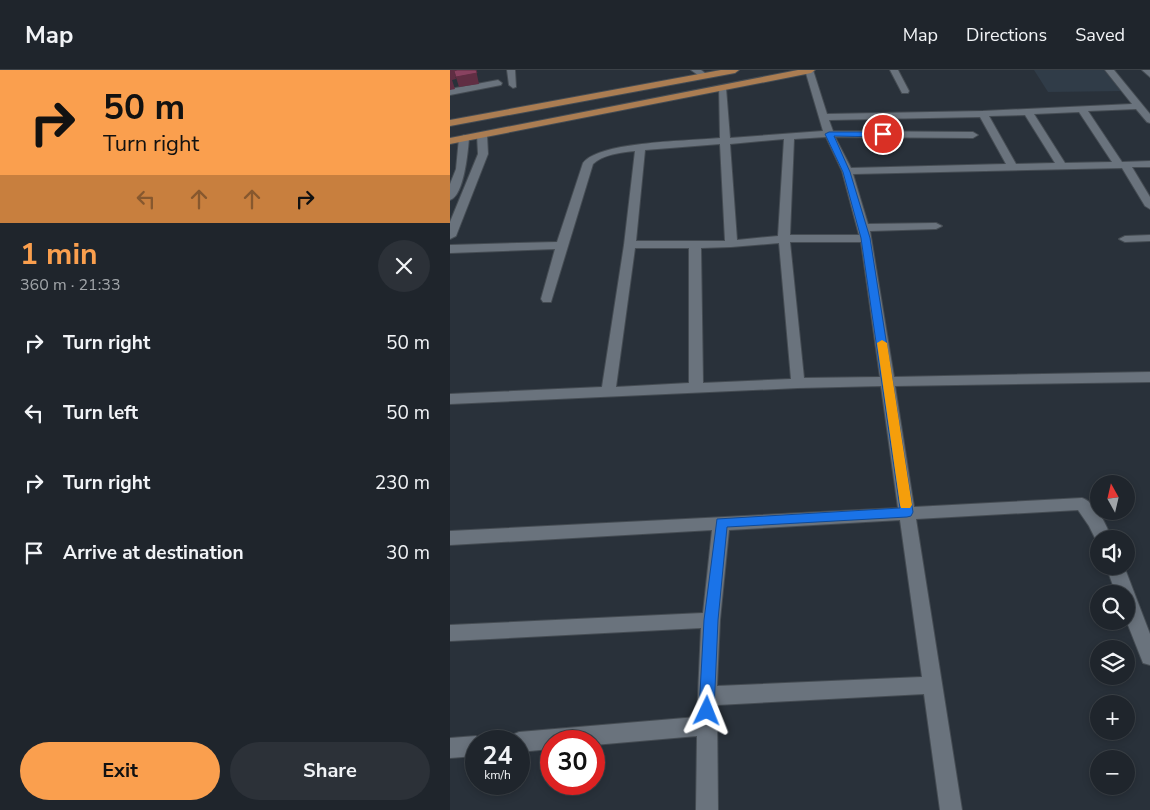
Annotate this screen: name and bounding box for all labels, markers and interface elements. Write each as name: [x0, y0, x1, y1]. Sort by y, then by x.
text: Map: [25, 19, 73, 51]
text: Map: [903, 23, 938, 47]
text: Directions: [966, 23, 1047, 47]
text: Saved: [1075, 23, 1125, 47]
text: 50 m: [103, 84, 185, 131]
icon: right: [20, 90, 85, 155]
pin: [862, 113, 904, 155]
icon: arrive: [869, 120, 897, 148]
text: Turn right: [103, 129, 199, 159]
icon: left: [132, 185, 160, 213]
icon: ahead: [185, 185, 213, 213]
icon: ahead: [238, 185, 266, 213]
icon: right: [291, 185, 319, 213]
text: 1 min: [20, 234, 98, 275]
button: close: [378, 240, 430, 292]
text: 360 m · 21:33: [20, 274, 121, 296]
icon: right: [20, 329, 48, 357]
text: Turn right: [63, 330, 150, 356]
text: 50 m: [386, 330, 430, 356]
icon: left: [20, 399, 48, 427]
text: Turn left: [63, 400, 138, 426]
text: 50 m: [386, 400, 430, 426]
icon: right: [20, 469, 48, 497]
text: Turn right: [63, 470, 150, 496]
text: 230 m: [375, 470, 430, 496]
north arrow: [1090, 475, 1135, 520]
map controls: [1090, 475, 1135, 795]
button: sound: [1090, 530, 1135, 575]
icon: arrive: [20, 539, 48, 567]
text: Arrive at destination: [63, 540, 244, 566]
text: 30 m: [386, 540, 430, 566]
button: search: [1090, 585, 1135, 630]
button: layers: [1090, 640, 1135, 685]
position arrow: [680, 684, 732, 736]
button: +: [1090, 695, 1135, 740]
speed limit sign: 30: [540, 730, 605, 795]
text: 24: [482, 739, 513, 773]
button: Exit: [20, 742, 220, 800]
button: Share: [230, 742, 430, 800]
button: −: [1090, 750, 1135, 795]
text: km/h: [484, 767, 511, 783]

